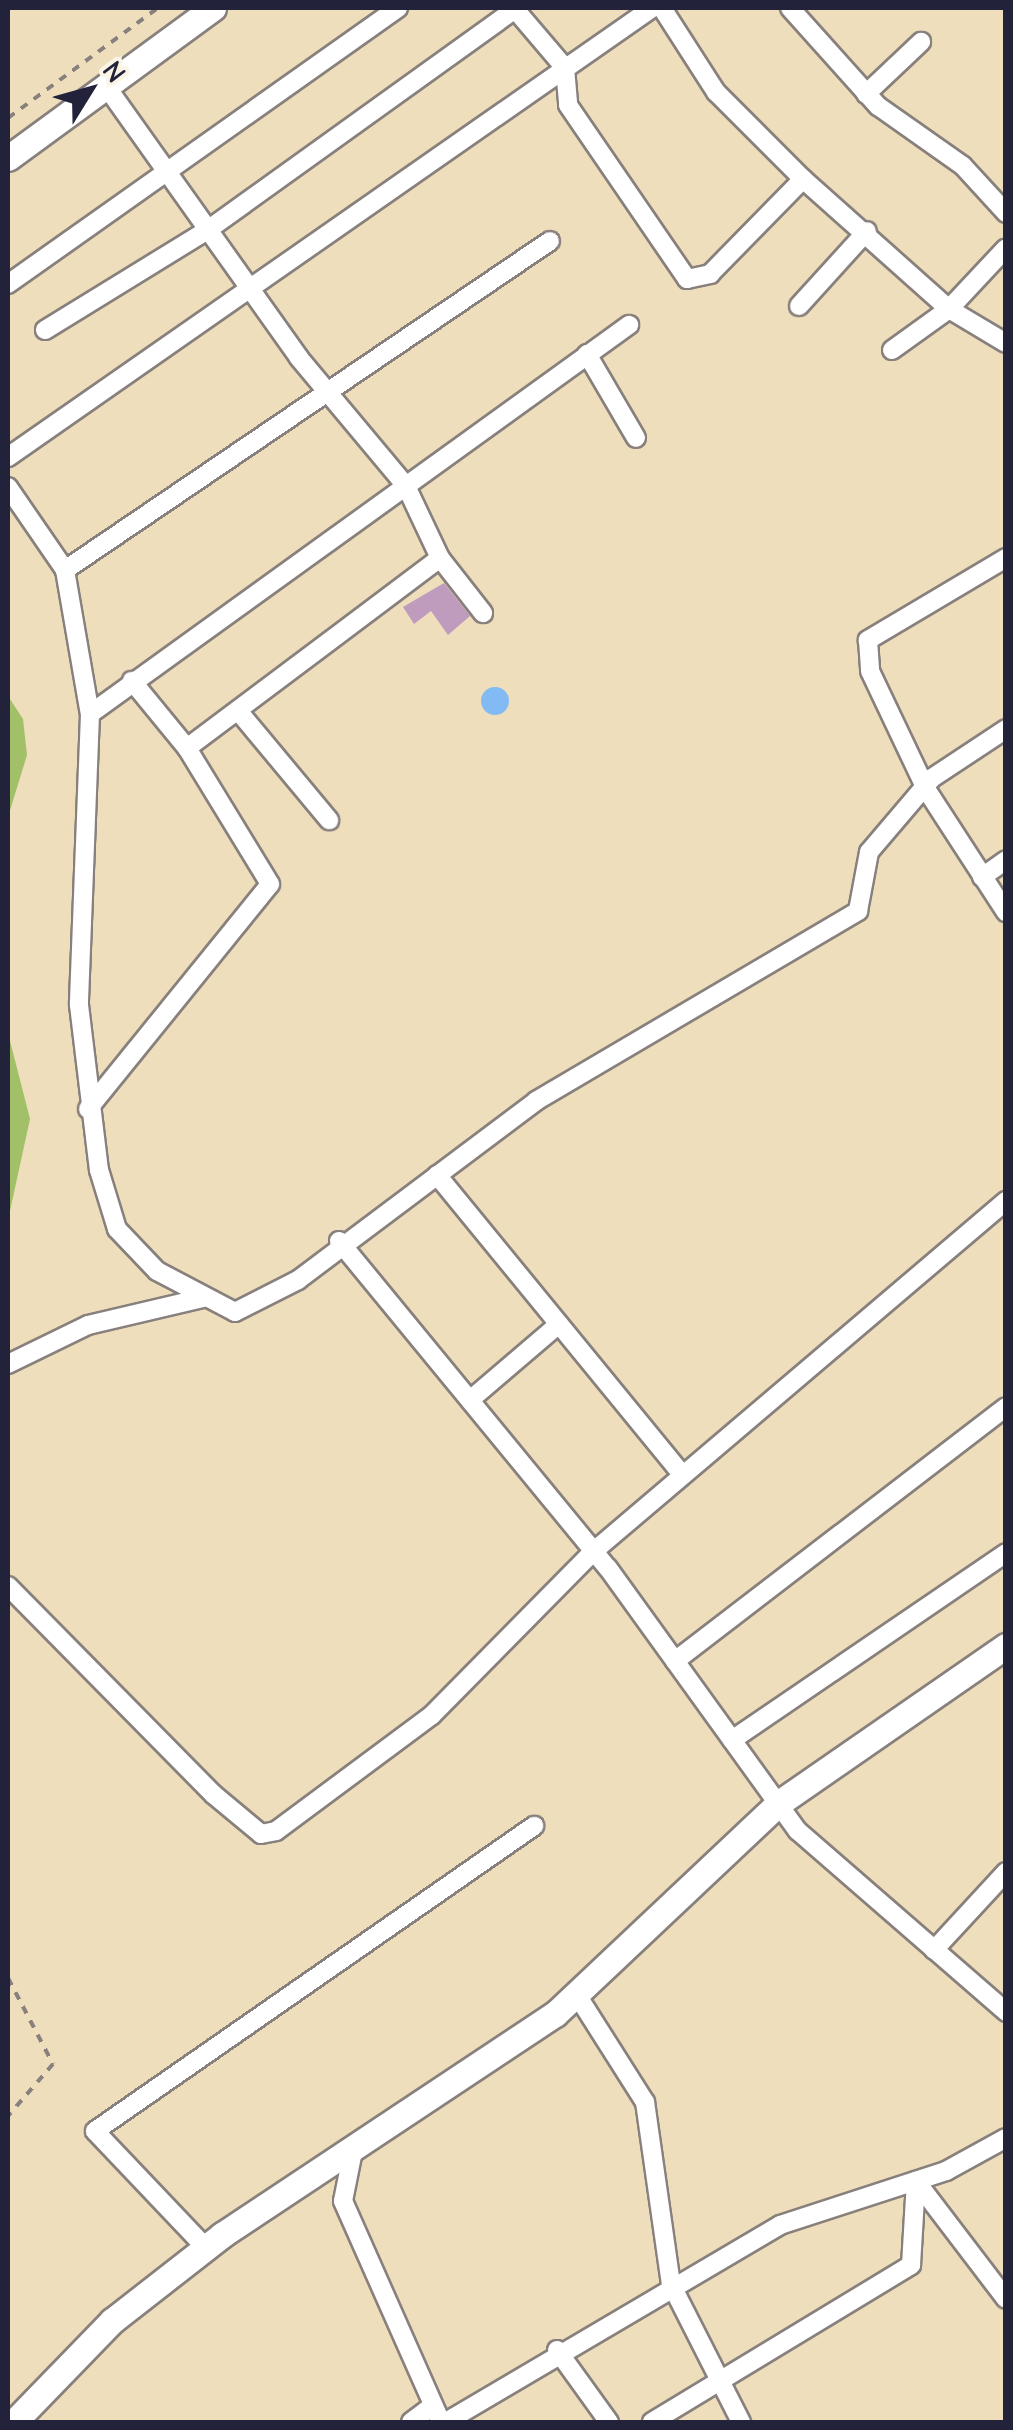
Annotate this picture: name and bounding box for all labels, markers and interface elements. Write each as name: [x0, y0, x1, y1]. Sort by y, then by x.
north arrow: [40, 40, 140, 140]
text: N: [96, 55, 132, 89]

